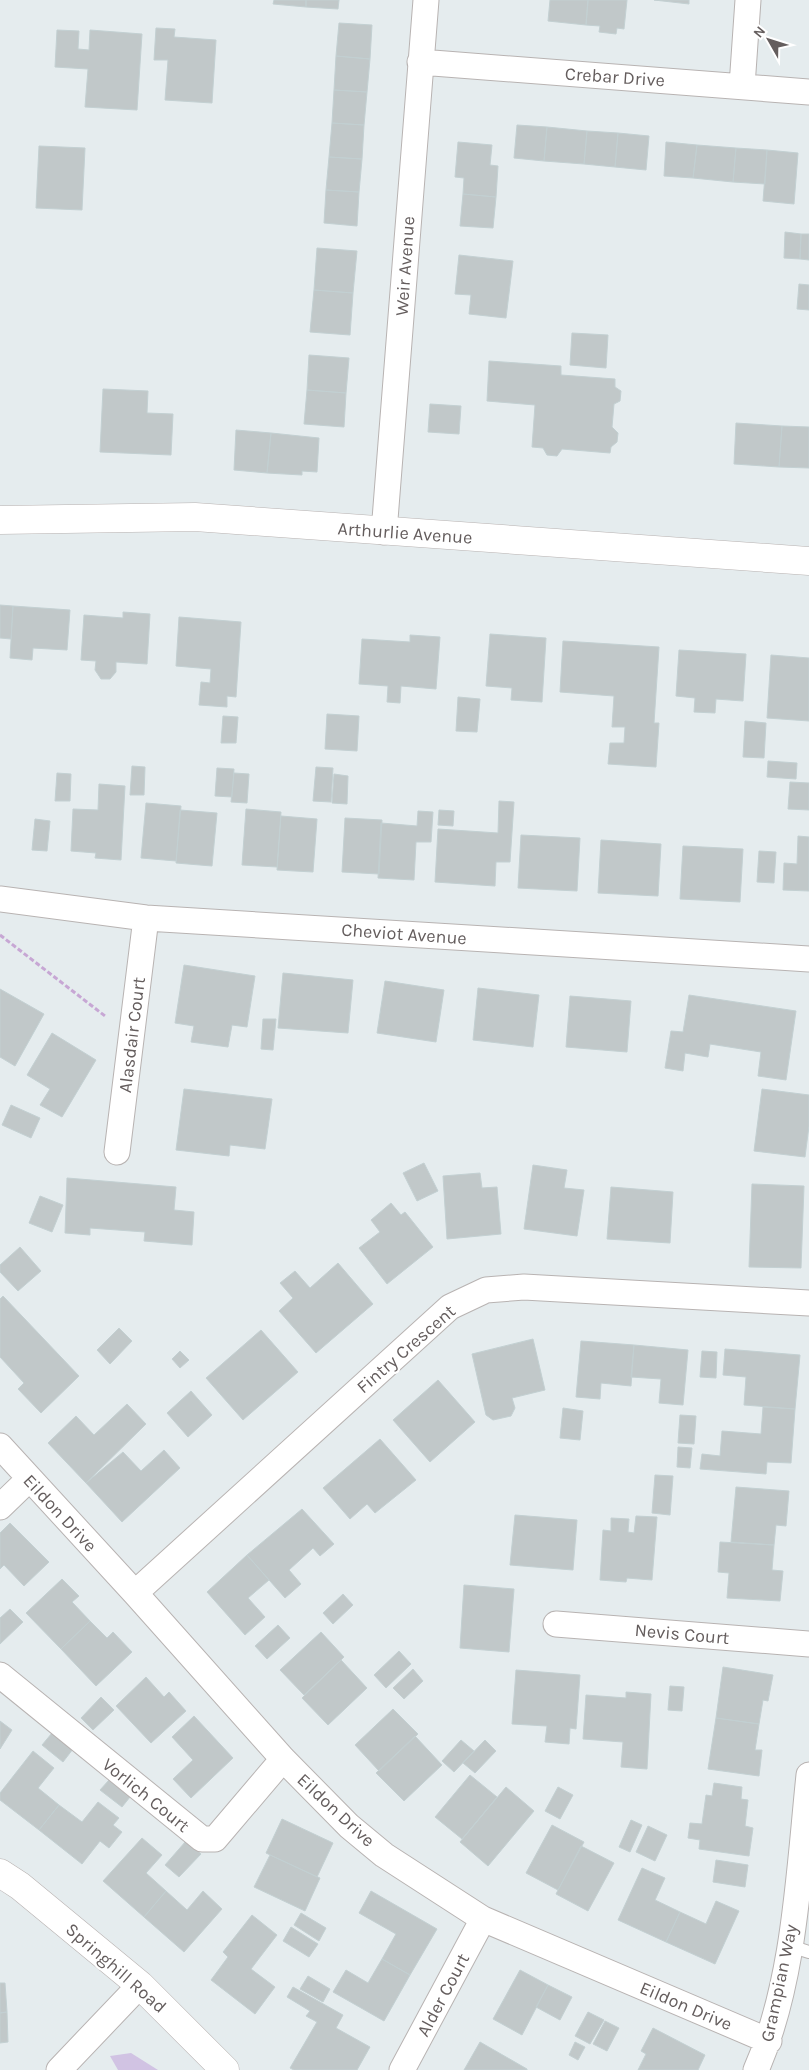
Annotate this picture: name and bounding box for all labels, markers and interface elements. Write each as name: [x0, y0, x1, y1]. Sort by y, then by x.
north arrow: [744, 15, 794, 65]
text: N: [750, 23, 769, 41]
street label: Crebar Drive: [564, 63, 666, 91]
street label: Weir Avenue: [391, 215, 419, 317]
street label: Arthurlie Avenue: [337, 517, 473, 549]
street label: Cheviot Avenue: [341, 919, 467, 949]
street label: Alasdair Court: [114, 976, 150, 1094]
street label: Fintry Crescent: [352, 1300, 460, 1398]
street label: Eildon Drive: [18, 1470, 102, 1556]
street label: Nevis Court: [634, 1619, 730, 1649]
street label: Vorlich Court: [98, 1753, 194, 1837]
street label: Eildon Drive: [293, 1768, 379, 1852]
street label: Springhill Road: [61, 1918, 171, 2018]
street label: Grampian Way: [756, 1922, 802, 2044]
street label: Alder Court: [412, 1949, 474, 2040]
street label: Eildon Drive: [637, 1977, 735, 2035]

